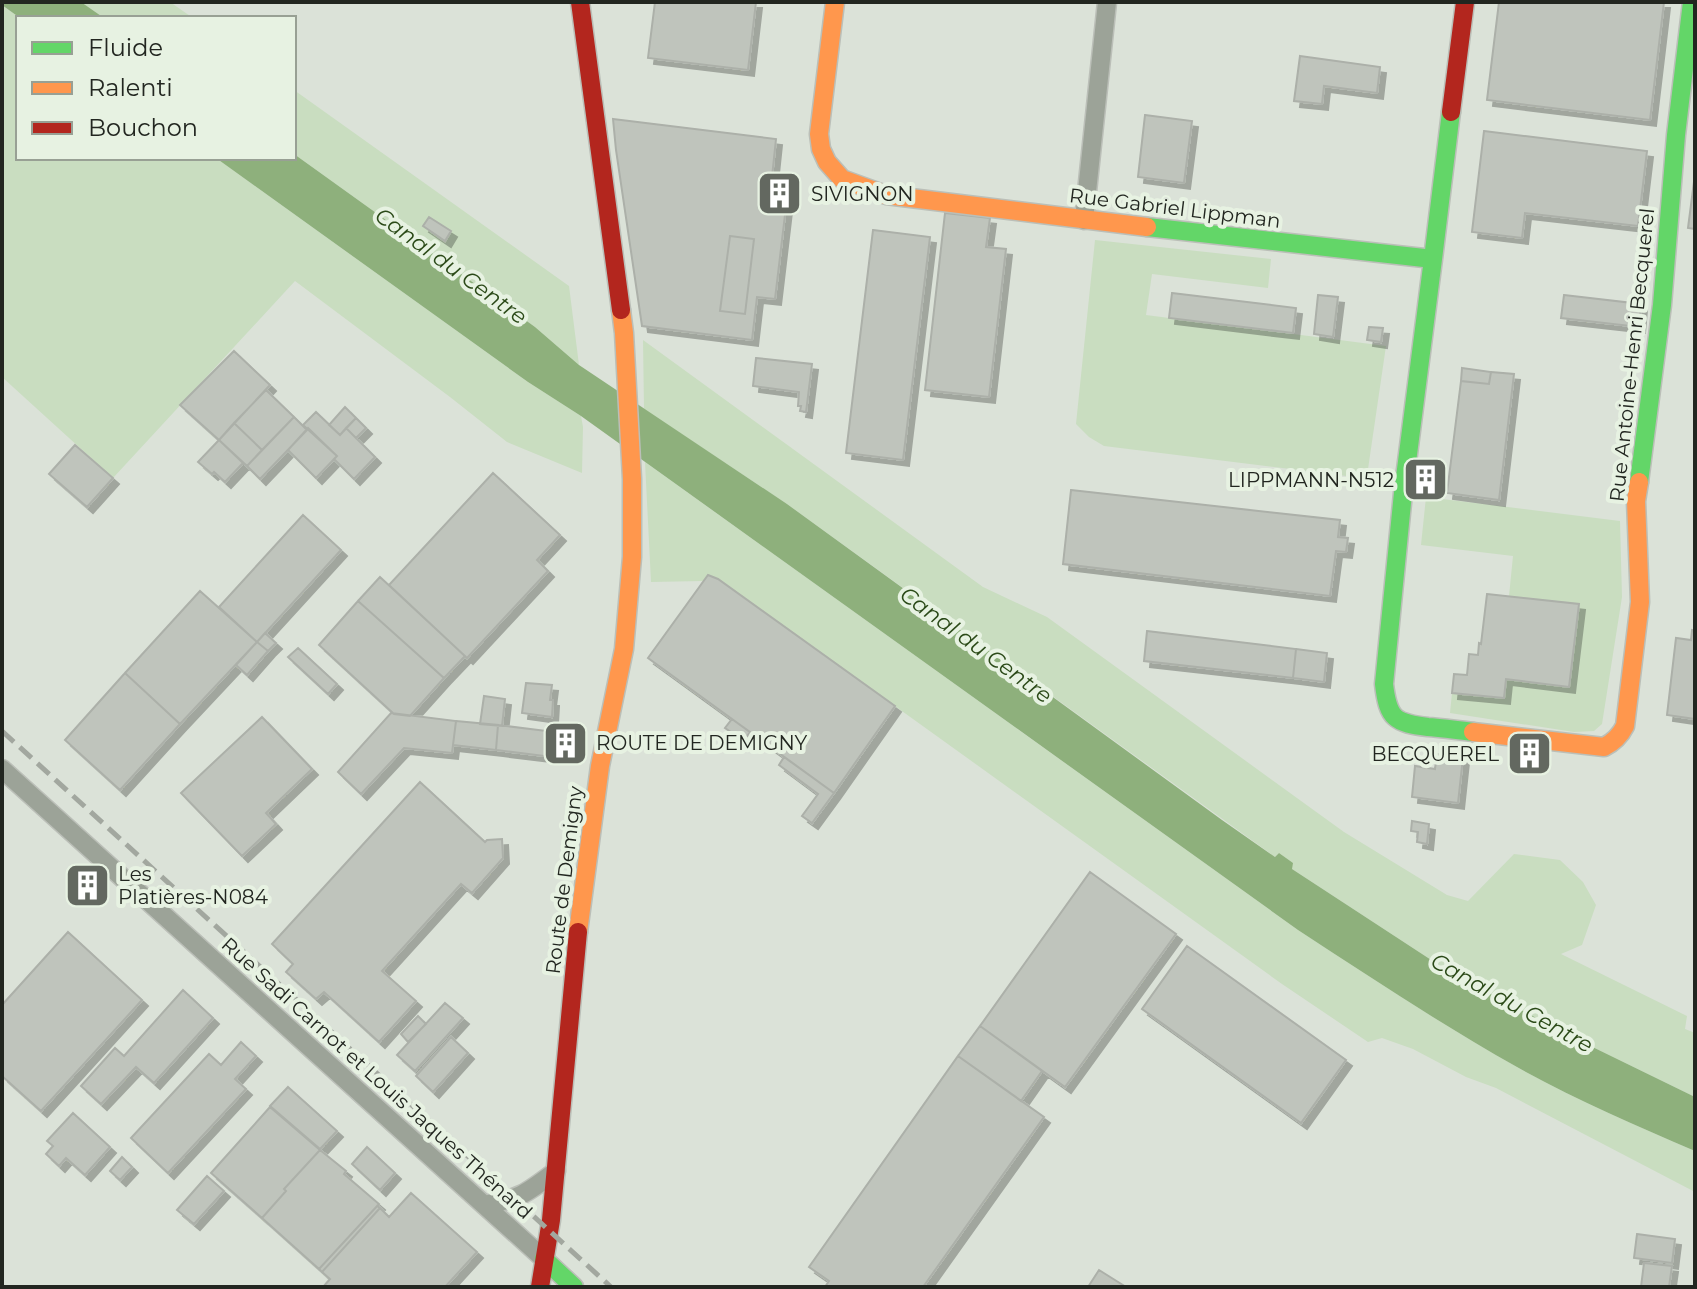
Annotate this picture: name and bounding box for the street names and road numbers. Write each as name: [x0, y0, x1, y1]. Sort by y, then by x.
street label: Rue Gabriel Lippman: [1068, 183, 1282, 233]
street label: Rue Antoine-Henri Becquerel: [1605, 207, 1659, 503]
street label: Route de Demigny: [541, 784, 587, 975]
street label: Rue Sadi Carnot et Louis Jaques Thénard: [217, 932, 537, 1224]

